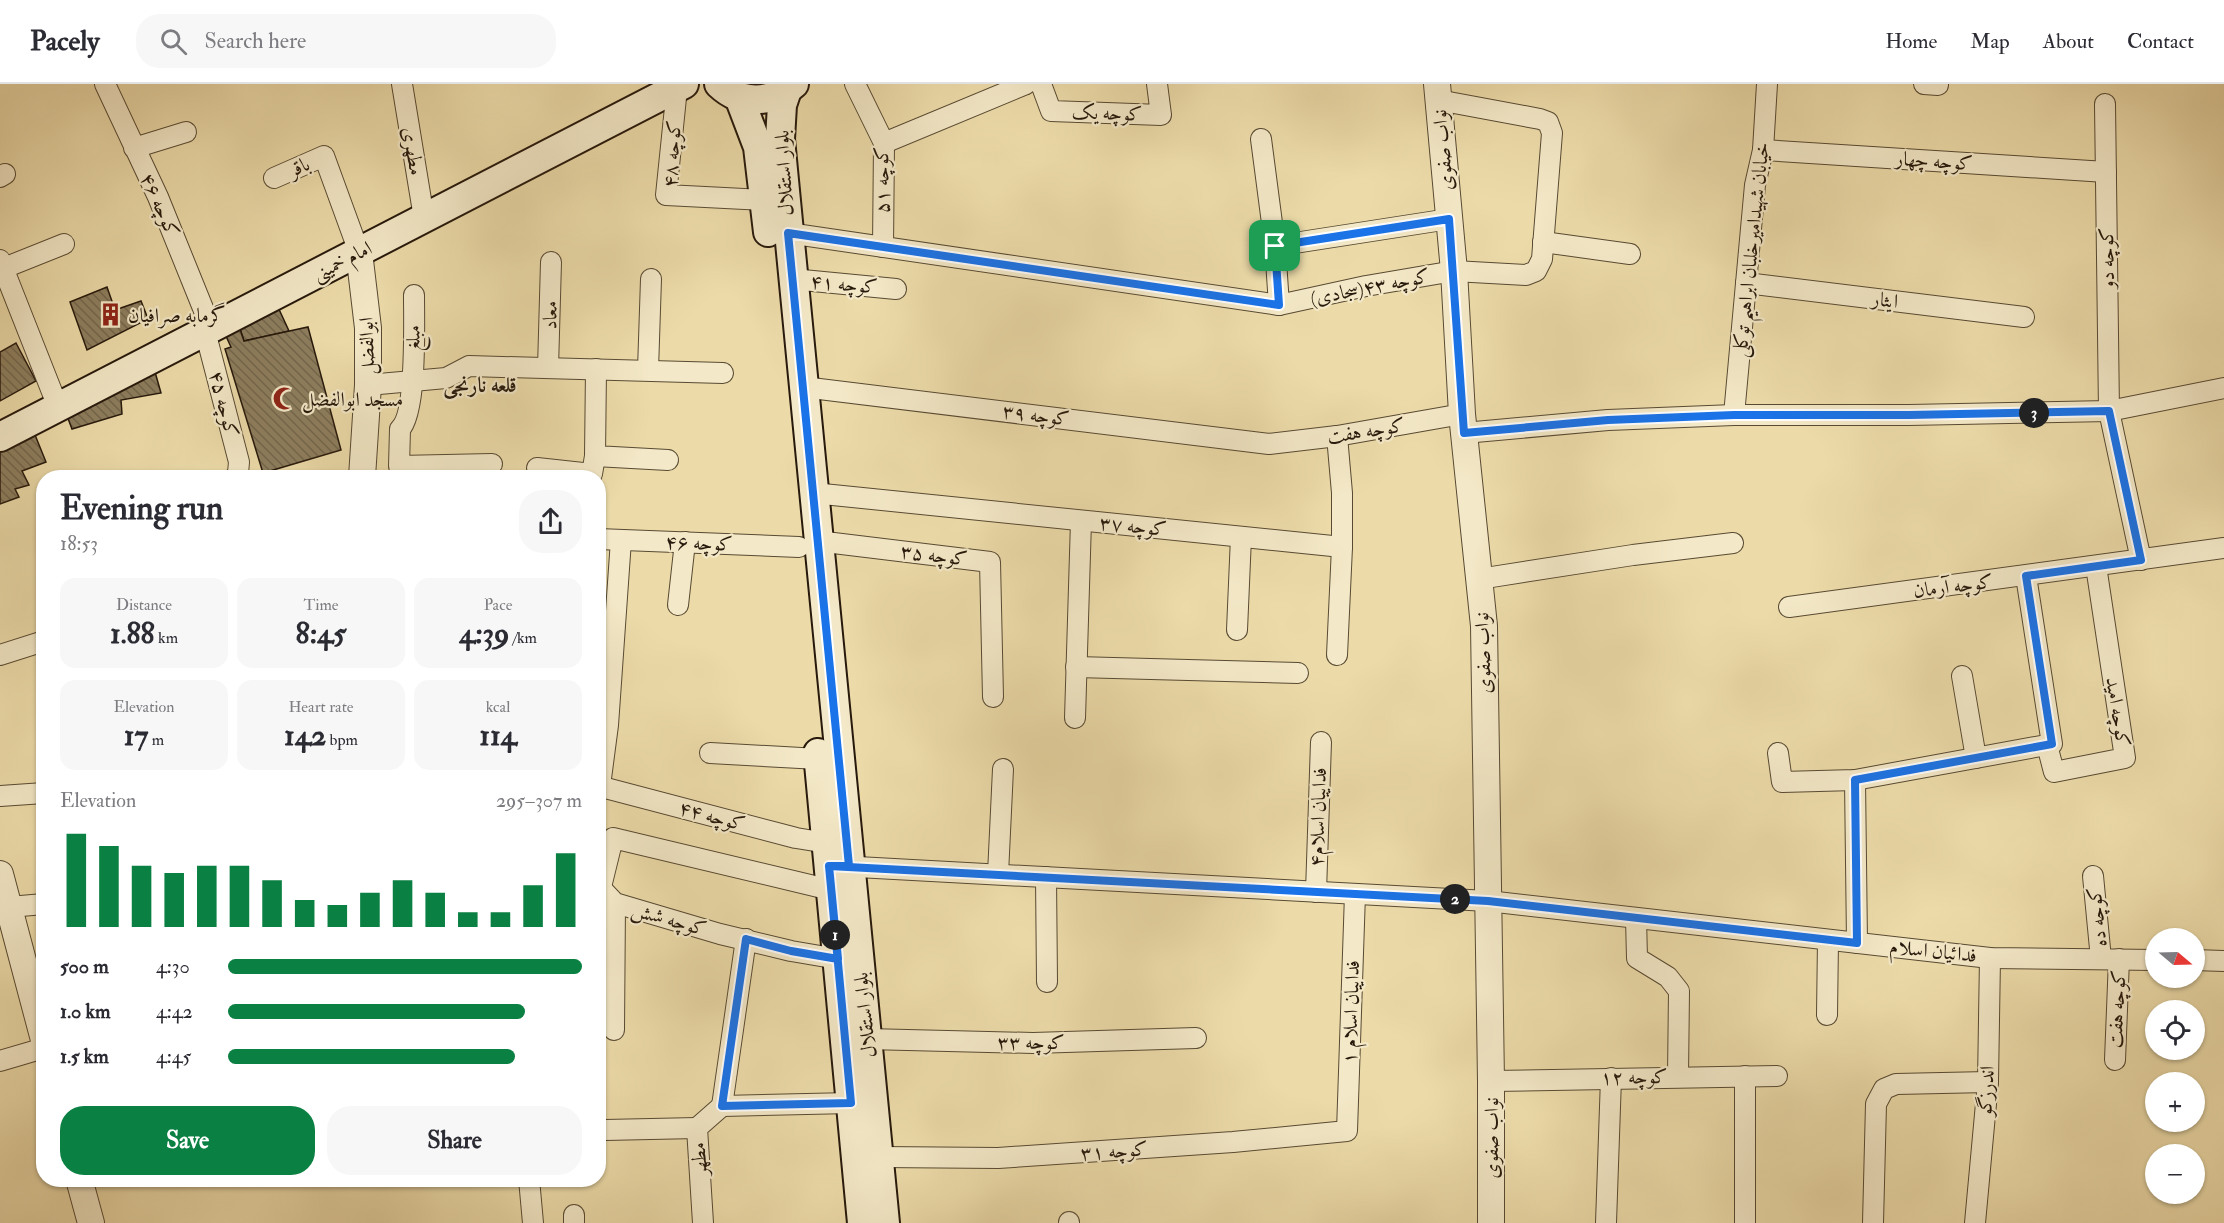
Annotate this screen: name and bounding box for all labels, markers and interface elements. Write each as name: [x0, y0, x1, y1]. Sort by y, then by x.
search box: [136, 14, 556, 68]
text: Pacely: [30, 24, 100, 59]
icon: search: [157, 25, 190, 58]
text: Search here: [205, 27, 306, 55]
text: Home: [1885, 28, 1937, 55]
text: Map: [1970, 28, 2010, 55]
text: About: [2043, 28, 2094, 55]
text: Contact: [2127, 28, 2194, 55]
street label: کوچه یک: [1071, 99, 1143, 128]
street label: نواب صفوی: [1427, 108, 1459, 192]
street label: کوچه ۴۸: [657, 120, 688, 189]
street label: مطهری: [397, 125, 429, 177]
street label: بلوار استقلال: [769, 129, 799, 217]
street label: خیابان شهیدامیرخلبان ابراهیم توکلی: [1727, 141, 1782, 360]
street label: کوچه ۵۱: [869, 146, 896, 214]
street label: کوچه چهار: [1892, 146, 1974, 177]
street label: باقر: [282, 151, 314, 184]
street label: کوچه ۴۶: [134, 169, 185, 241]
pin: [1249, 220, 1300, 271]
street label: کوچه دو: [2094, 227, 2121, 291]
icon: arrive: [1258, 229, 1291, 262]
street label: امام خمینی: [308, 235, 378, 291]
street label: کوچه ۴۳(سجادی): [1308, 263, 1432, 312]
street label: کوچه ۴۱: [809, 269, 879, 300]
street label: ایثار: [1869, 286, 1900, 314]
street label: معاد: [537, 300, 563, 330]
building icon: گرمابه صرافیان: [97, 302, 123, 328]
place label: گرمابه صرافیان: [128, 302, 226, 329]
street label: ابوالفضل: [353, 317, 382, 375]
street label: مبلغ: [400, 325, 431, 352]
street label: کوچه ۴۵: [203, 368, 244, 440]
district label: قلعه نارنجی: [443, 372, 517, 399]
mosque icon: مسجد ابوالفضل: [271, 386, 297, 412]
place label: مسجد ابوالفضل: [302, 387, 403, 414]
street label: کوچه ۳۹: [1001, 398, 1071, 433]
pin: 3: [2019, 398, 2049, 428]
text: 3: [2031, 403, 2037, 423]
street label: کوچه هفت: [1325, 413, 1407, 450]
text: Evening run: [60, 488, 223, 529]
button: share: [519, 490, 582, 553]
street label: کوچه ۳۷: [1098, 510, 1168, 543]
street label: کوچه ۴۶: [665, 529, 733, 558]
text: 18:53: [60, 531, 98, 556]
street label: کوچه ۳۵: [899, 538, 969, 573]
street label: کوچه آرمان: [1912, 569, 1994, 604]
text: Distance: [116, 595, 172, 615]
text: Time: [304, 595, 338, 615]
text: Pace: [484, 595, 512, 615]
street label: نواب صفوی: [1469, 612, 1497, 694]
text: 1.88: [110, 615, 155, 652]
text: 8:45: [296, 615, 346, 652]
text: 4:39: [459, 615, 509, 652]
text: km: [155, 628, 178, 648]
text: /km: [509, 628, 537, 648]
street label: کوچه امید: [2099, 675, 2136, 749]
text: Elevation: [114, 697, 174, 717]
text: Heart rate: [288, 697, 354, 717]
text: kcal: [486, 697, 510, 717]
text: 17: [124, 717, 148, 754]
text: 142: [284, 717, 326, 754]
text: 114: [479, 717, 517, 754]
text: m: [148, 730, 164, 750]
text: bpm: [326, 730, 358, 750]
street label: فداییان اسلام۴: [1304, 767, 1337, 867]
text: Elevation: [60, 788, 136, 813]
text: 295–307 m: [496, 788, 582, 813]
street label: کوچه ۴۴: [676, 795, 748, 838]
pin: 2: [1440, 884, 1470, 914]
street label: کوچه ده: [2081, 886, 2114, 948]
text: 2: [1451, 889, 1459, 909]
street label: کوچه شش: [628, 896, 709, 943]
pin: 1: [820, 920, 850, 950]
text: 1: [832, 925, 838, 945]
north arrow: [2145, 928, 2205, 988]
map controls: [2145, 928, 2205, 1204]
street label: فدائیان اسلام: [1887, 934, 1978, 973]
text: 500 m: [60, 954, 109, 979]
text: 4:30: [156, 954, 190, 979]
street label: فداییان اسلام ۱: [1337, 960, 1370, 1064]
street label: کوچه هفت: [2102, 969, 2133, 1049]
street label: بلوار استقلال: [848, 971, 882, 1059]
text: 1.0 km: [60, 999, 111, 1024]
text: 4:42: [156, 999, 193, 1024]
button: locate: [2145, 1000, 2205, 1060]
street label: کوچه ۳۳: [997, 1030, 1065, 1056]
text: 1.5 km: [60, 1044, 109, 1069]
text: 4:45: [156, 1044, 191, 1069]
street label: کوچه ۱۲: [1600, 1064, 1668, 1091]
street label: اندرزگو: [1972, 1065, 2000, 1119]
button: +: [2145, 1072, 2205, 1132]
street label: نواب صفوی: [1479, 1097, 1504, 1179]
button: Save: [60, 1106, 315, 1175]
button: Share: [327, 1106, 582, 1175]
street label: کوچه ۳۱: [1080, 1136, 1149, 1167]
street label: مطهر: [685, 1141, 713, 1179]
button: −: [2145, 1144, 2205, 1204]

